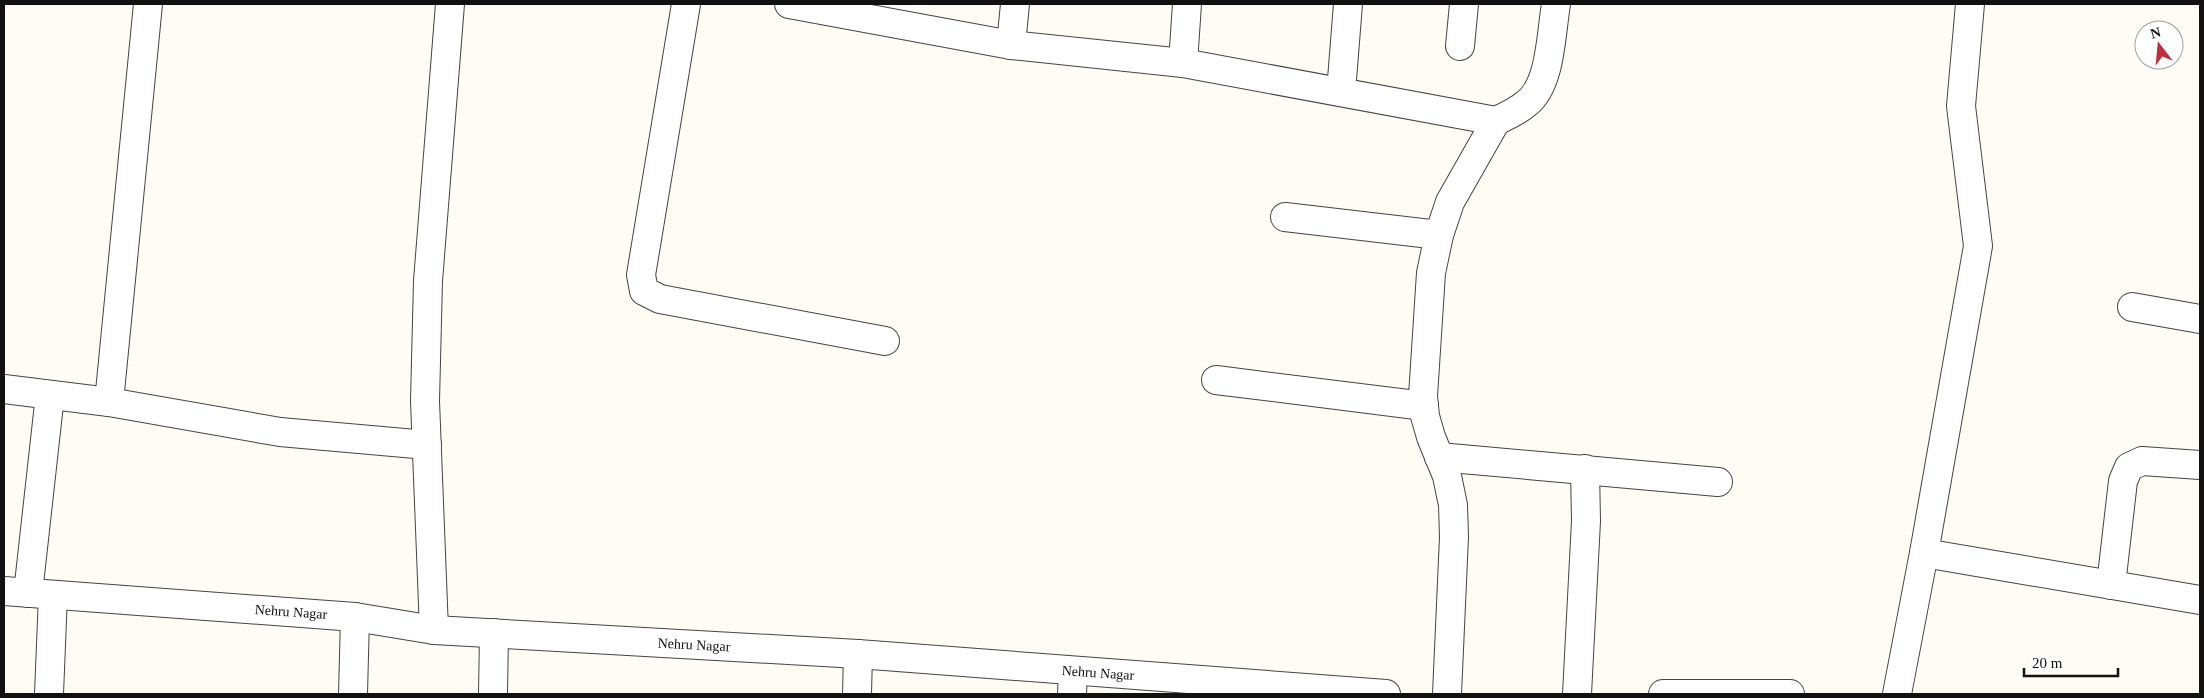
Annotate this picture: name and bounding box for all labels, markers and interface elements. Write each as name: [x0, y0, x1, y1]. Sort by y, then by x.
north arrow: [2134, 20, 2184, 70]
text: N: [2149, 24, 2162, 42]
street label: Nehru Nagar: [254, 602, 328, 622]
street label: Nehru Nagar: [657, 636, 731, 654]
scale bar: [2024, 646, 2118, 678]
text: 20 m: [2032, 655, 2063, 671]
street label: Nehru Nagar: [1061, 663, 1135, 683]

